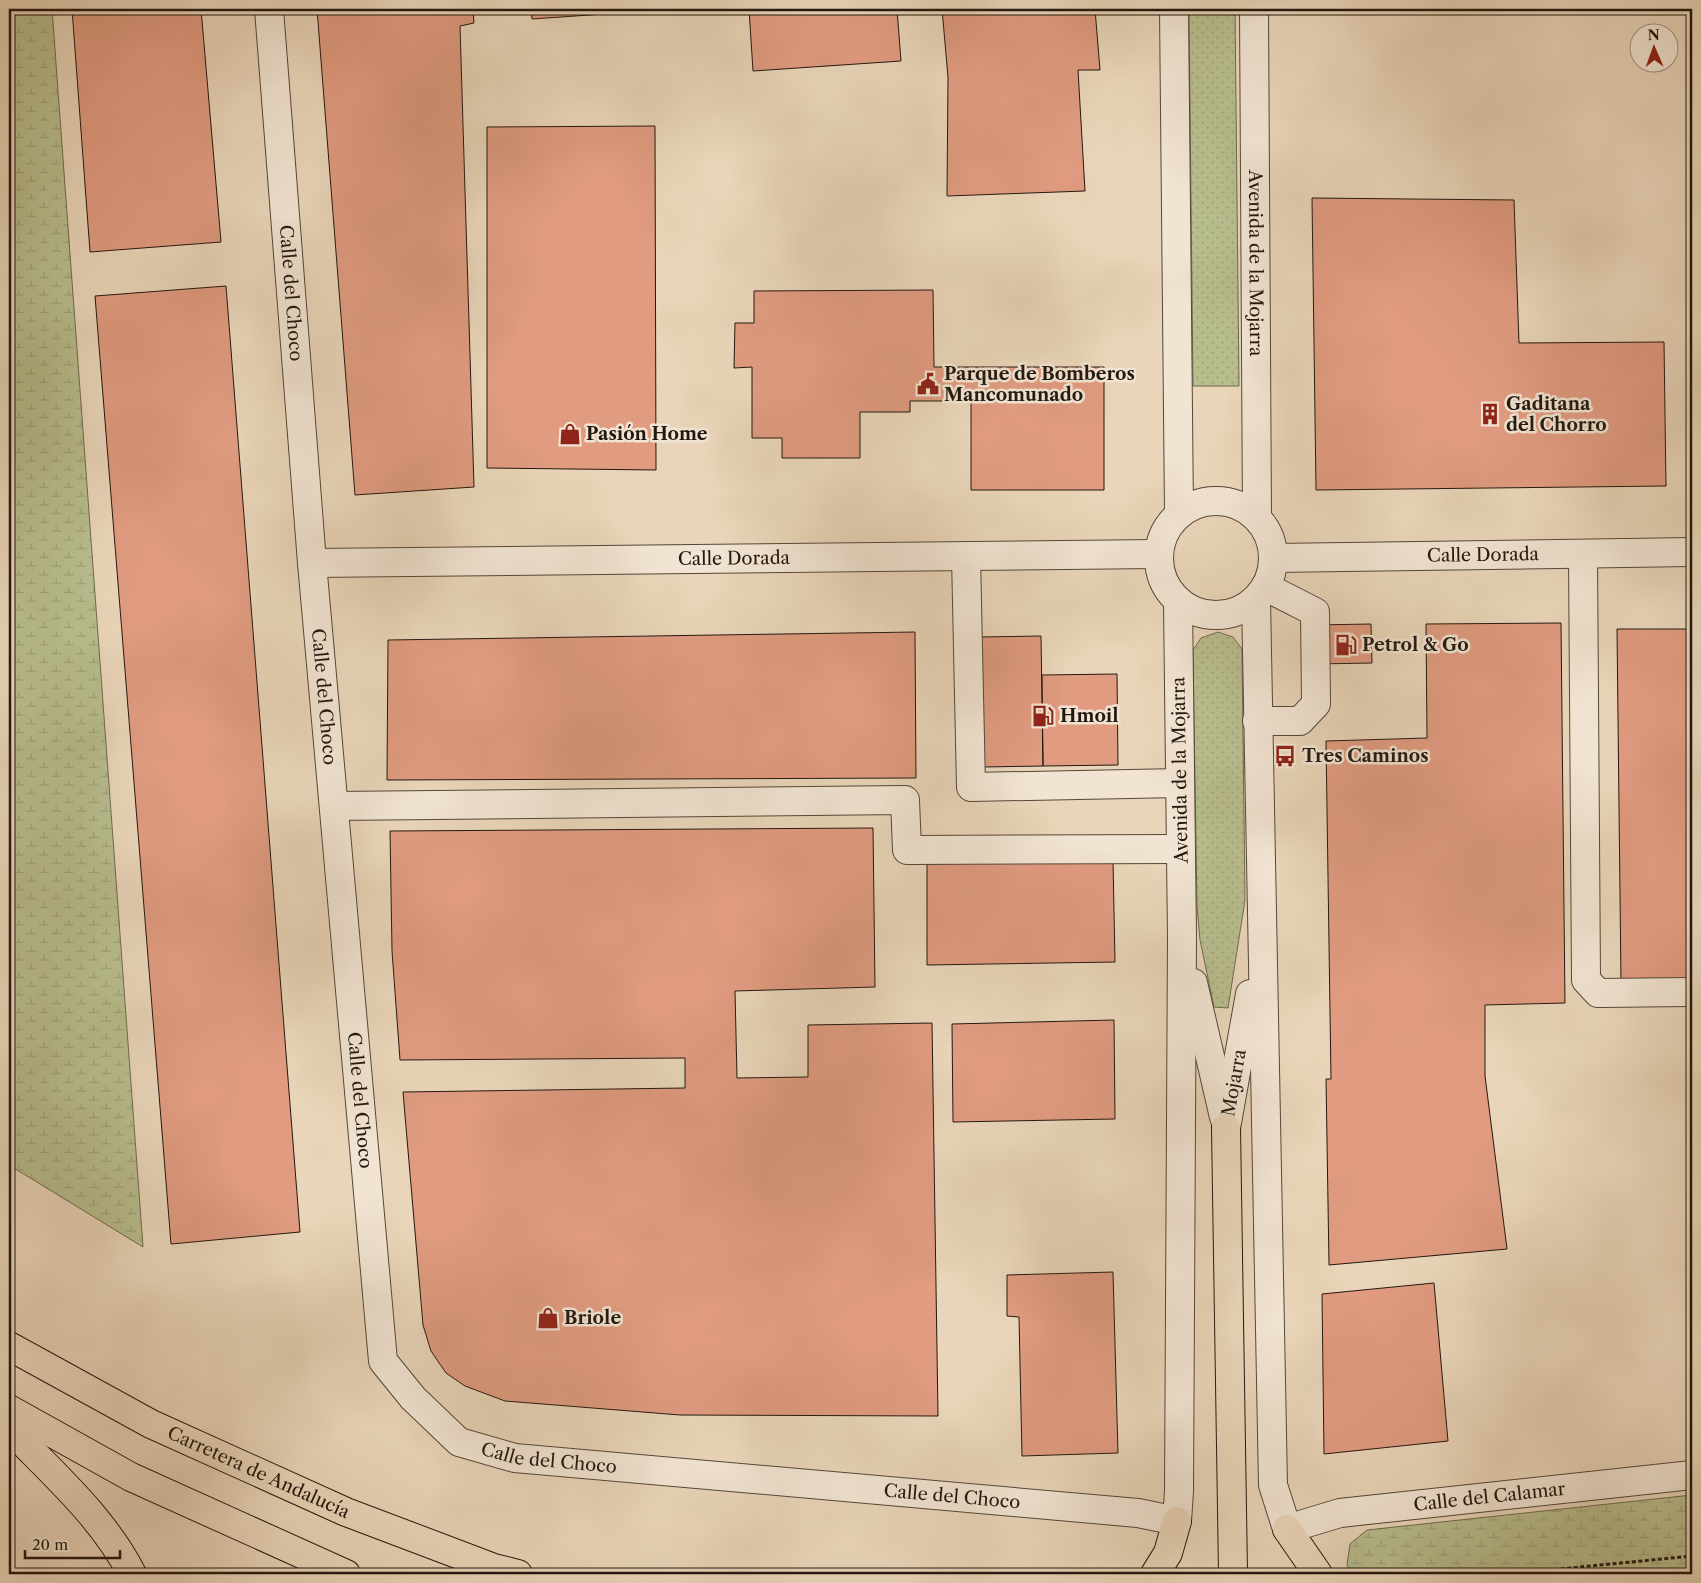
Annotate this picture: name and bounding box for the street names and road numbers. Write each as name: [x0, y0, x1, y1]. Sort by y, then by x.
street label: Avenida de la Mojarra: [1244, 169, 1267, 357]
street label: Calle del Choco: [275, 224, 307, 362]
street label: Calle Dorada: [1427, 543, 1540, 567]
street label: Calle Dorada: [678, 547, 791, 570]
street label: Calle del Choco: [307, 628, 341, 766]
street label: Avenida de la Mojarra: [1167, 676, 1193, 864]
street label: Calle del Choco: [343, 1031, 377, 1169]
street label: Mojarra: [1217, 1047, 1251, 1118]
street label: Carretera de Andalucía: [164, 1422, 354, 1523]
street label: Calle del Choco: [478, 1438, 618, 1478]
street label: Calle del Calamar: [1413, 1478, 1567, 1516]
street label: Calle del Choco: [883, 1480, 1021, 1514]

